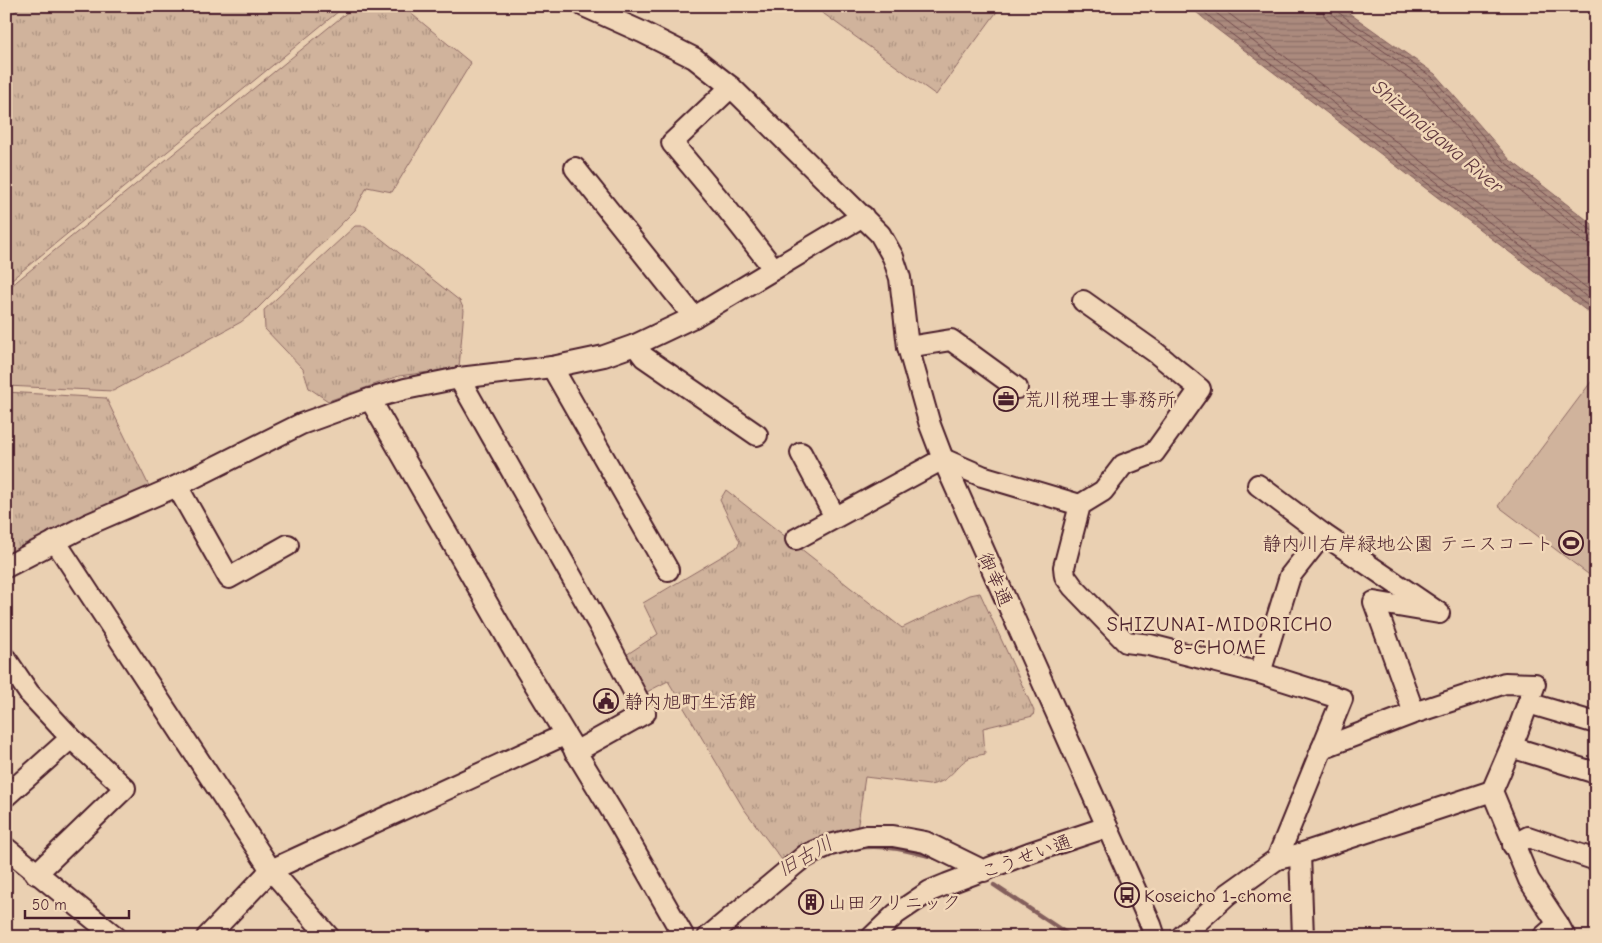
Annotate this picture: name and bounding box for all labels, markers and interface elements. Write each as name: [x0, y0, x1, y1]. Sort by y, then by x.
water label: Shizunaigawa River: [1368, 75, 1508, 198]
office icon: 荒川税理士事務所: [993, 386, 1019, 412]
place label: 荒川税理士事務所: [1024, 389, 1176, 411]
sports icon: 静内川右岸緑地公園 テニスコート: [1558, 530, 1584, 556]
place label: 静内川右岸緑地公園 テニスコート: [1262, 533, 1554, 555]
street label: 御幸通: [973, 549, 1017, 610]
district label: SHIZUNAI-MIDORICHO 8-CHOME: [1107, 613, 1333, 659]
public building icon: 静内旭町生活館: [593, 688, 619, 714]
place label: 静内旭町生活館: [624, 691, 757, 713]
street label: こうせい通: [978, 830, 1075, 884]
water label: 旧古川: [774, 831, 837, 881]
bus stop icon: Koseicho 1-chome: [1114, 882, 1140, 908]
place label: Koseicho 1-chome: [1144, 885, 1292, 907]
scale bar: [25, 888, 129, 920]
building icon: 山田クリニック: [798, 889, 824, 915]
place label: 山田クリニック: [828, 892, 961, 914]
text: 50 m: [32, 896, 67, 914]

